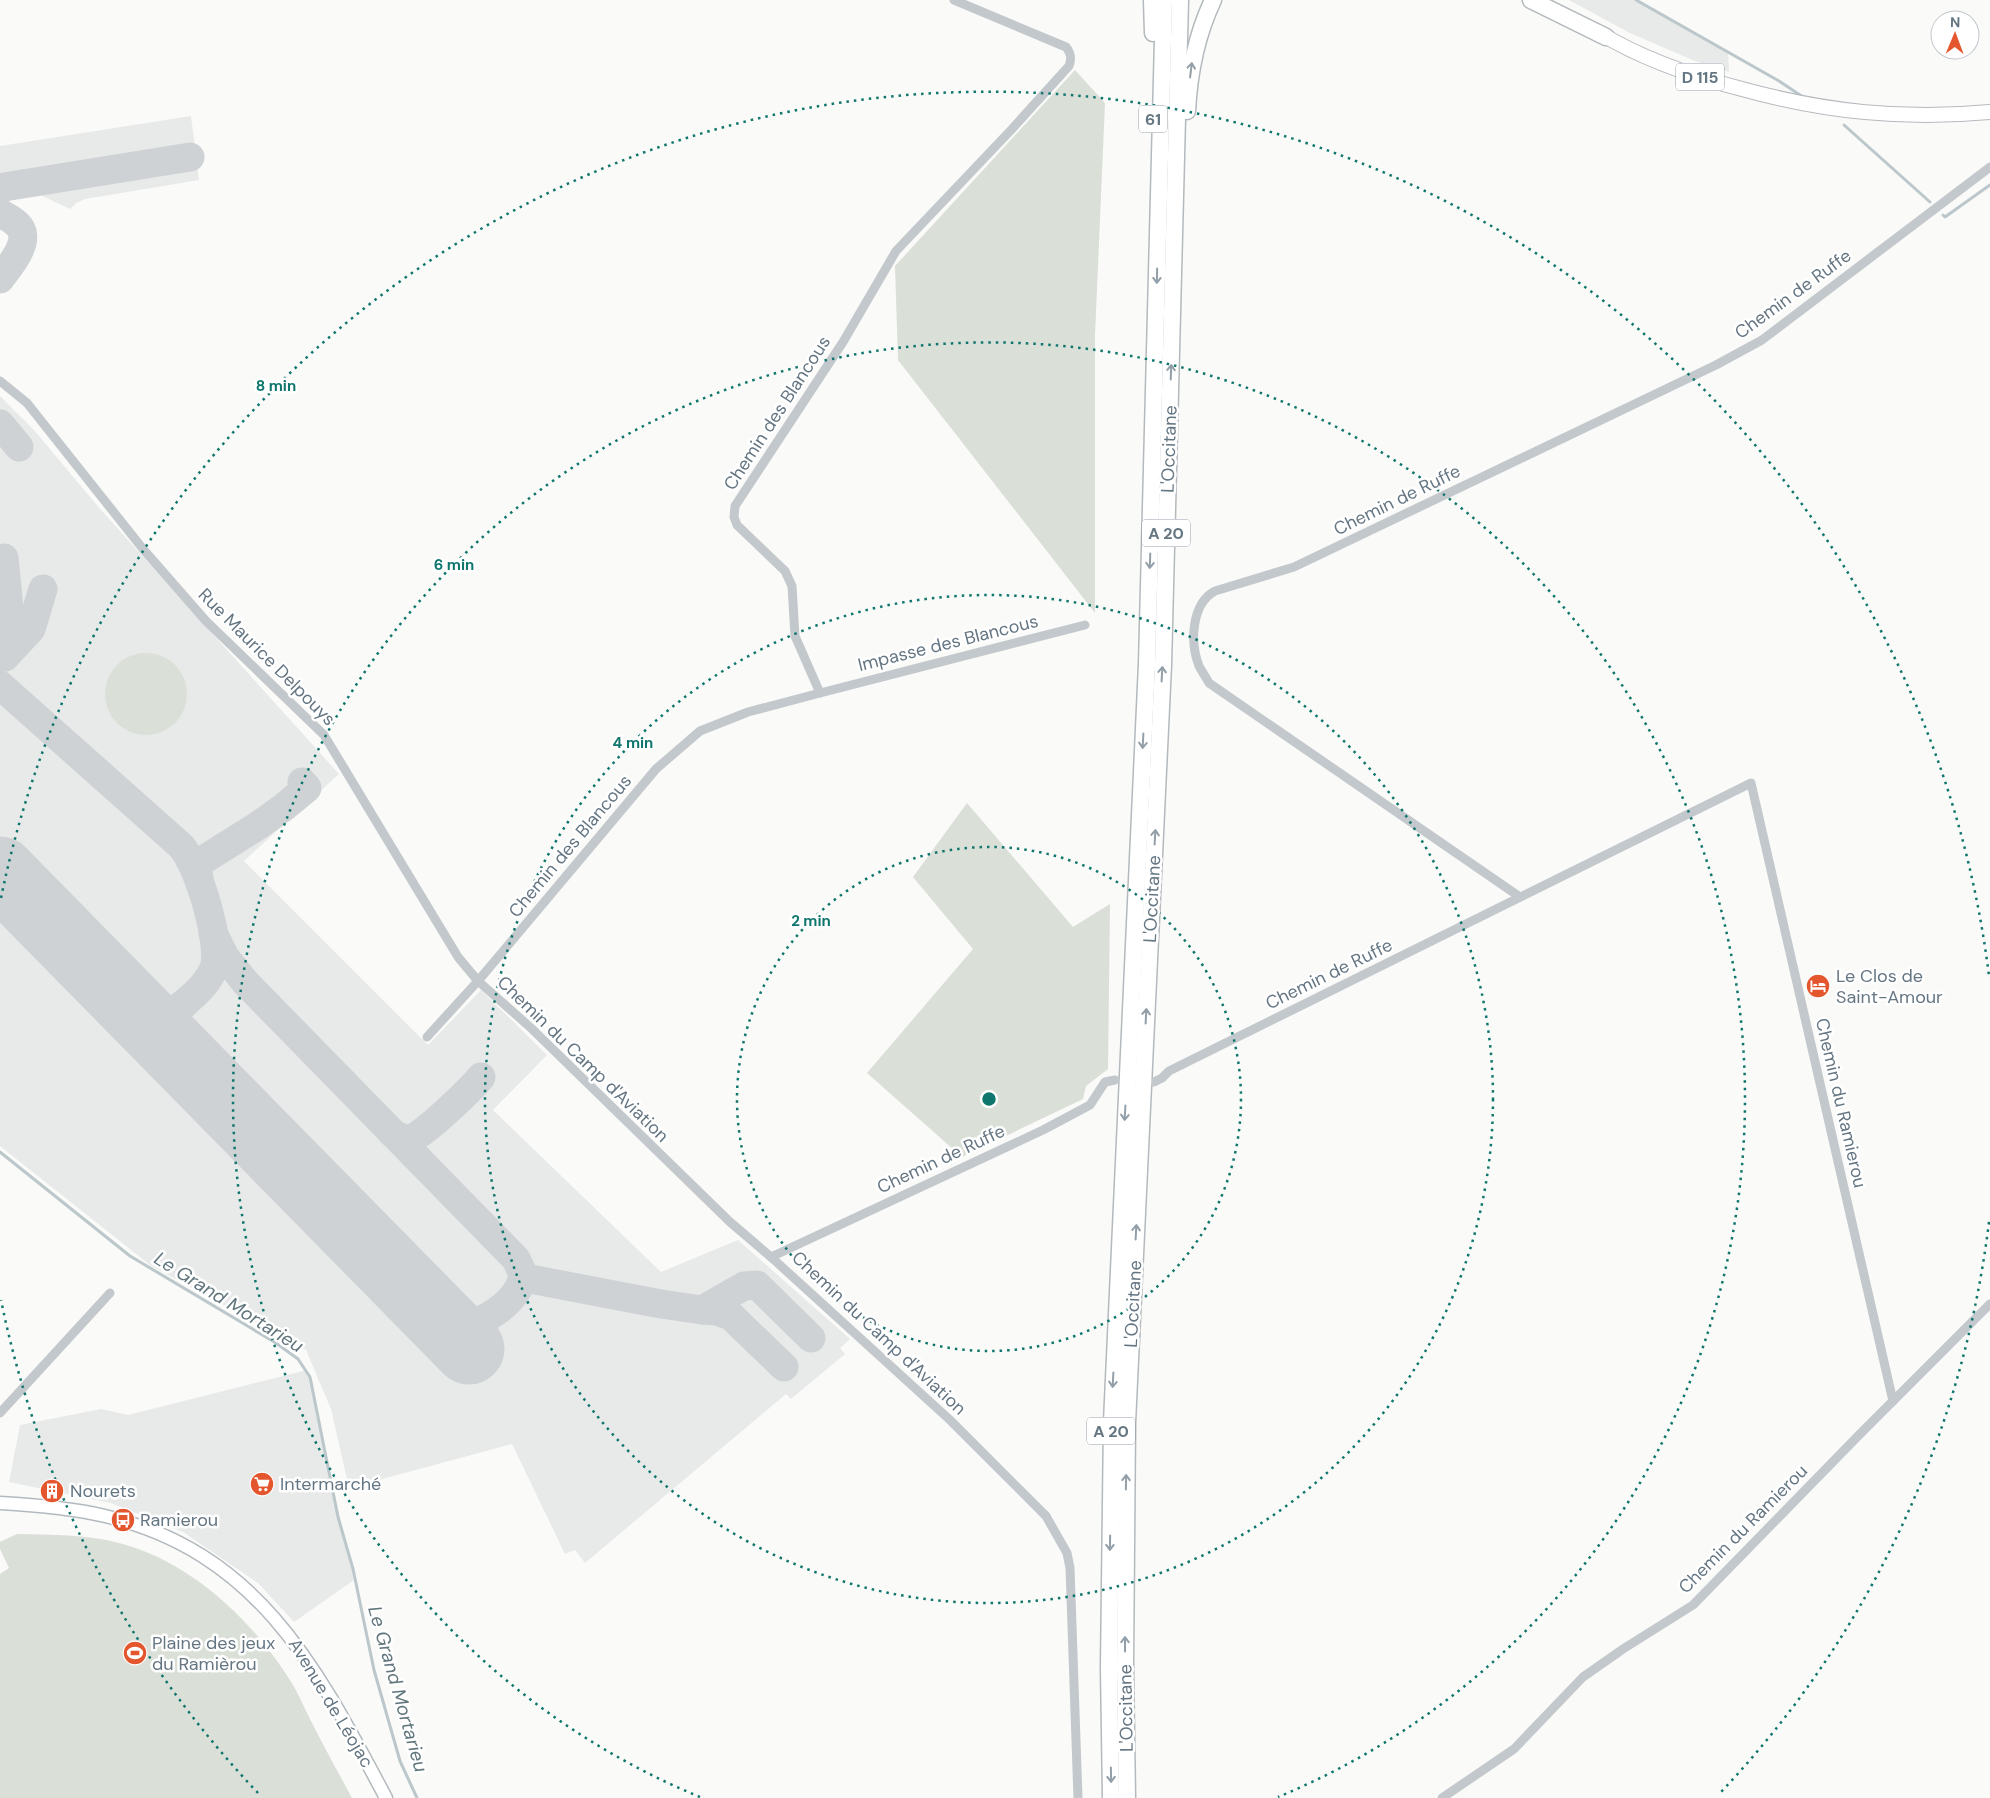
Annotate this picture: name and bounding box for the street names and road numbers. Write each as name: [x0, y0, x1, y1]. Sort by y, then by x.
road number: D 115: [1676, 64, 1724, 90]
road number: 61: [1139, 106, 1167, 132]
street label: Chemin de Ruffe: [1730, 244, 1856, 344]
street label: Chemin des Blancous: [718, 331, 836, 495]
street label: L'Occitane: [1155, 405, 1183, 493]
street label: Chemin de Ruffe: [1330, 459, 1464, 541]
road number: A 20: [1142, 520, 1190, 546]
street label: Rue Maurice Delpouys: [193, 583, 341, 731]
street label: Impasse des Blancous: [855, 609, 1041, 677]
street label: Chemin des Blancous: [503, 769, 637, 923]
street label: L'Occitane: [1138, 855, 1166, 943]
street label: Chemin de Ruffe: [1262, 933, 1396, 1015]
street label: Chemin du Camp d'Aviation: [492, 970, 674, 1148]
street label: Chemin du Ramierou: [1810, 1016, 1872, 1190]
street label: Chemin de Ruffe: [873, 1119, 1009, 1199]
street label: Chemin du Camp d'Aviation: [787, 1246, 971, 1420]
street label: L'Occitane: [1119, 1260, 1147, 1348]
road number: A 20: [1087, 1418, 1135, 1444]
street label: Chemin du Ramierou: [1673, 1459, 1813, 1599]
street label: Avenue de Léojac: [283, 1634, 379, 1772]
street label: L'Occitane: [1113, 1664, 1139, 1752]

